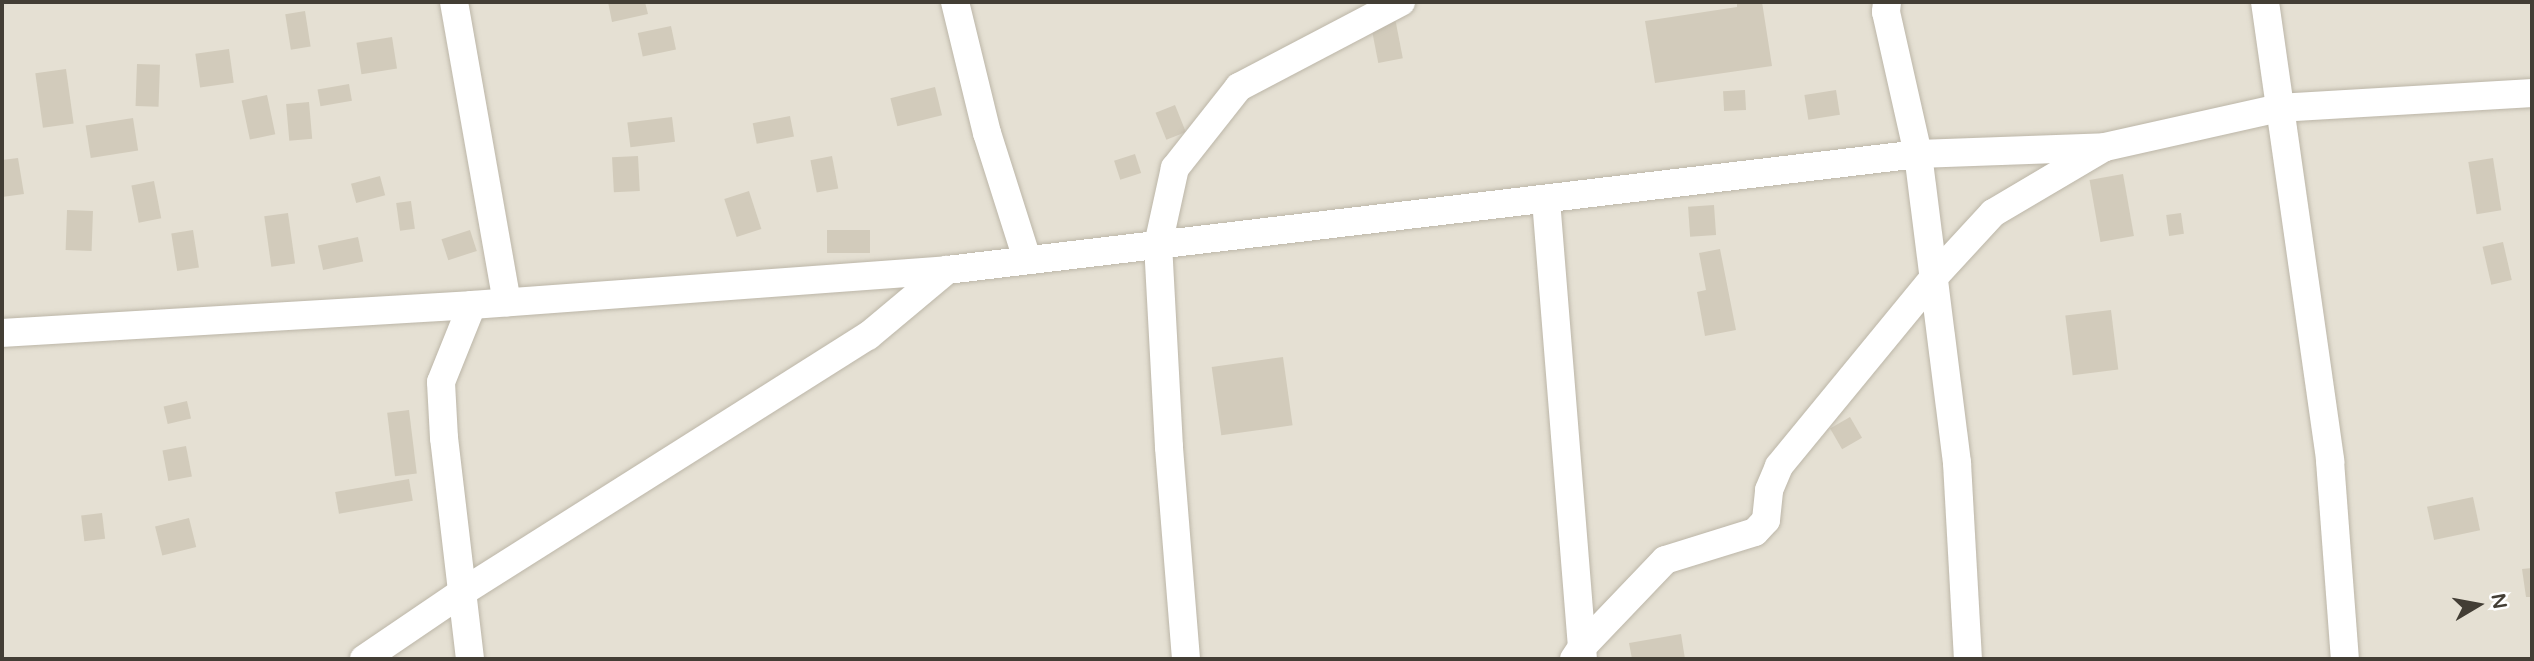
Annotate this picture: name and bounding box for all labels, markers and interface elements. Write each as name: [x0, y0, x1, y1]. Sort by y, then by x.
north arrow: [2443, 570, 2513, 640]
text: N: [2487, 592, 2511, 611]

